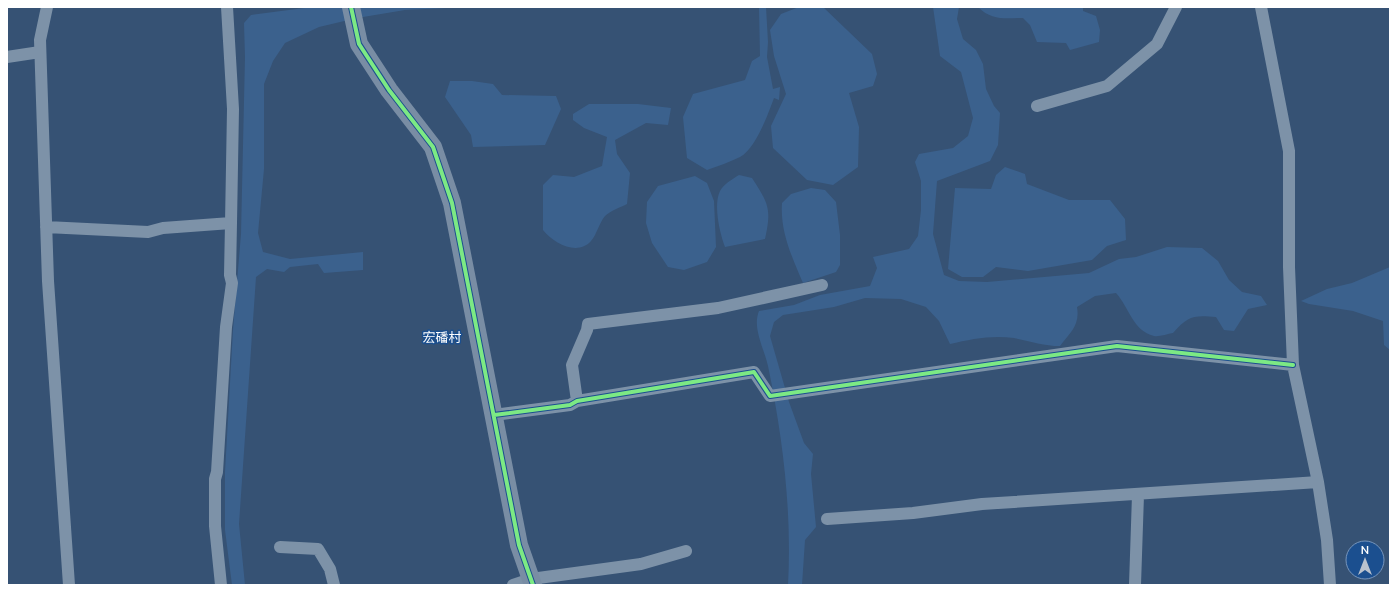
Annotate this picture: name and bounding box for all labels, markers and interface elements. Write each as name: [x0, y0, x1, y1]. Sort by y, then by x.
district label: 宏磻村: [422, 329, 462, 345]
north arrow: [1345, 540, 1385, 580]
text: N: [1361, 543, 1369, 557]

